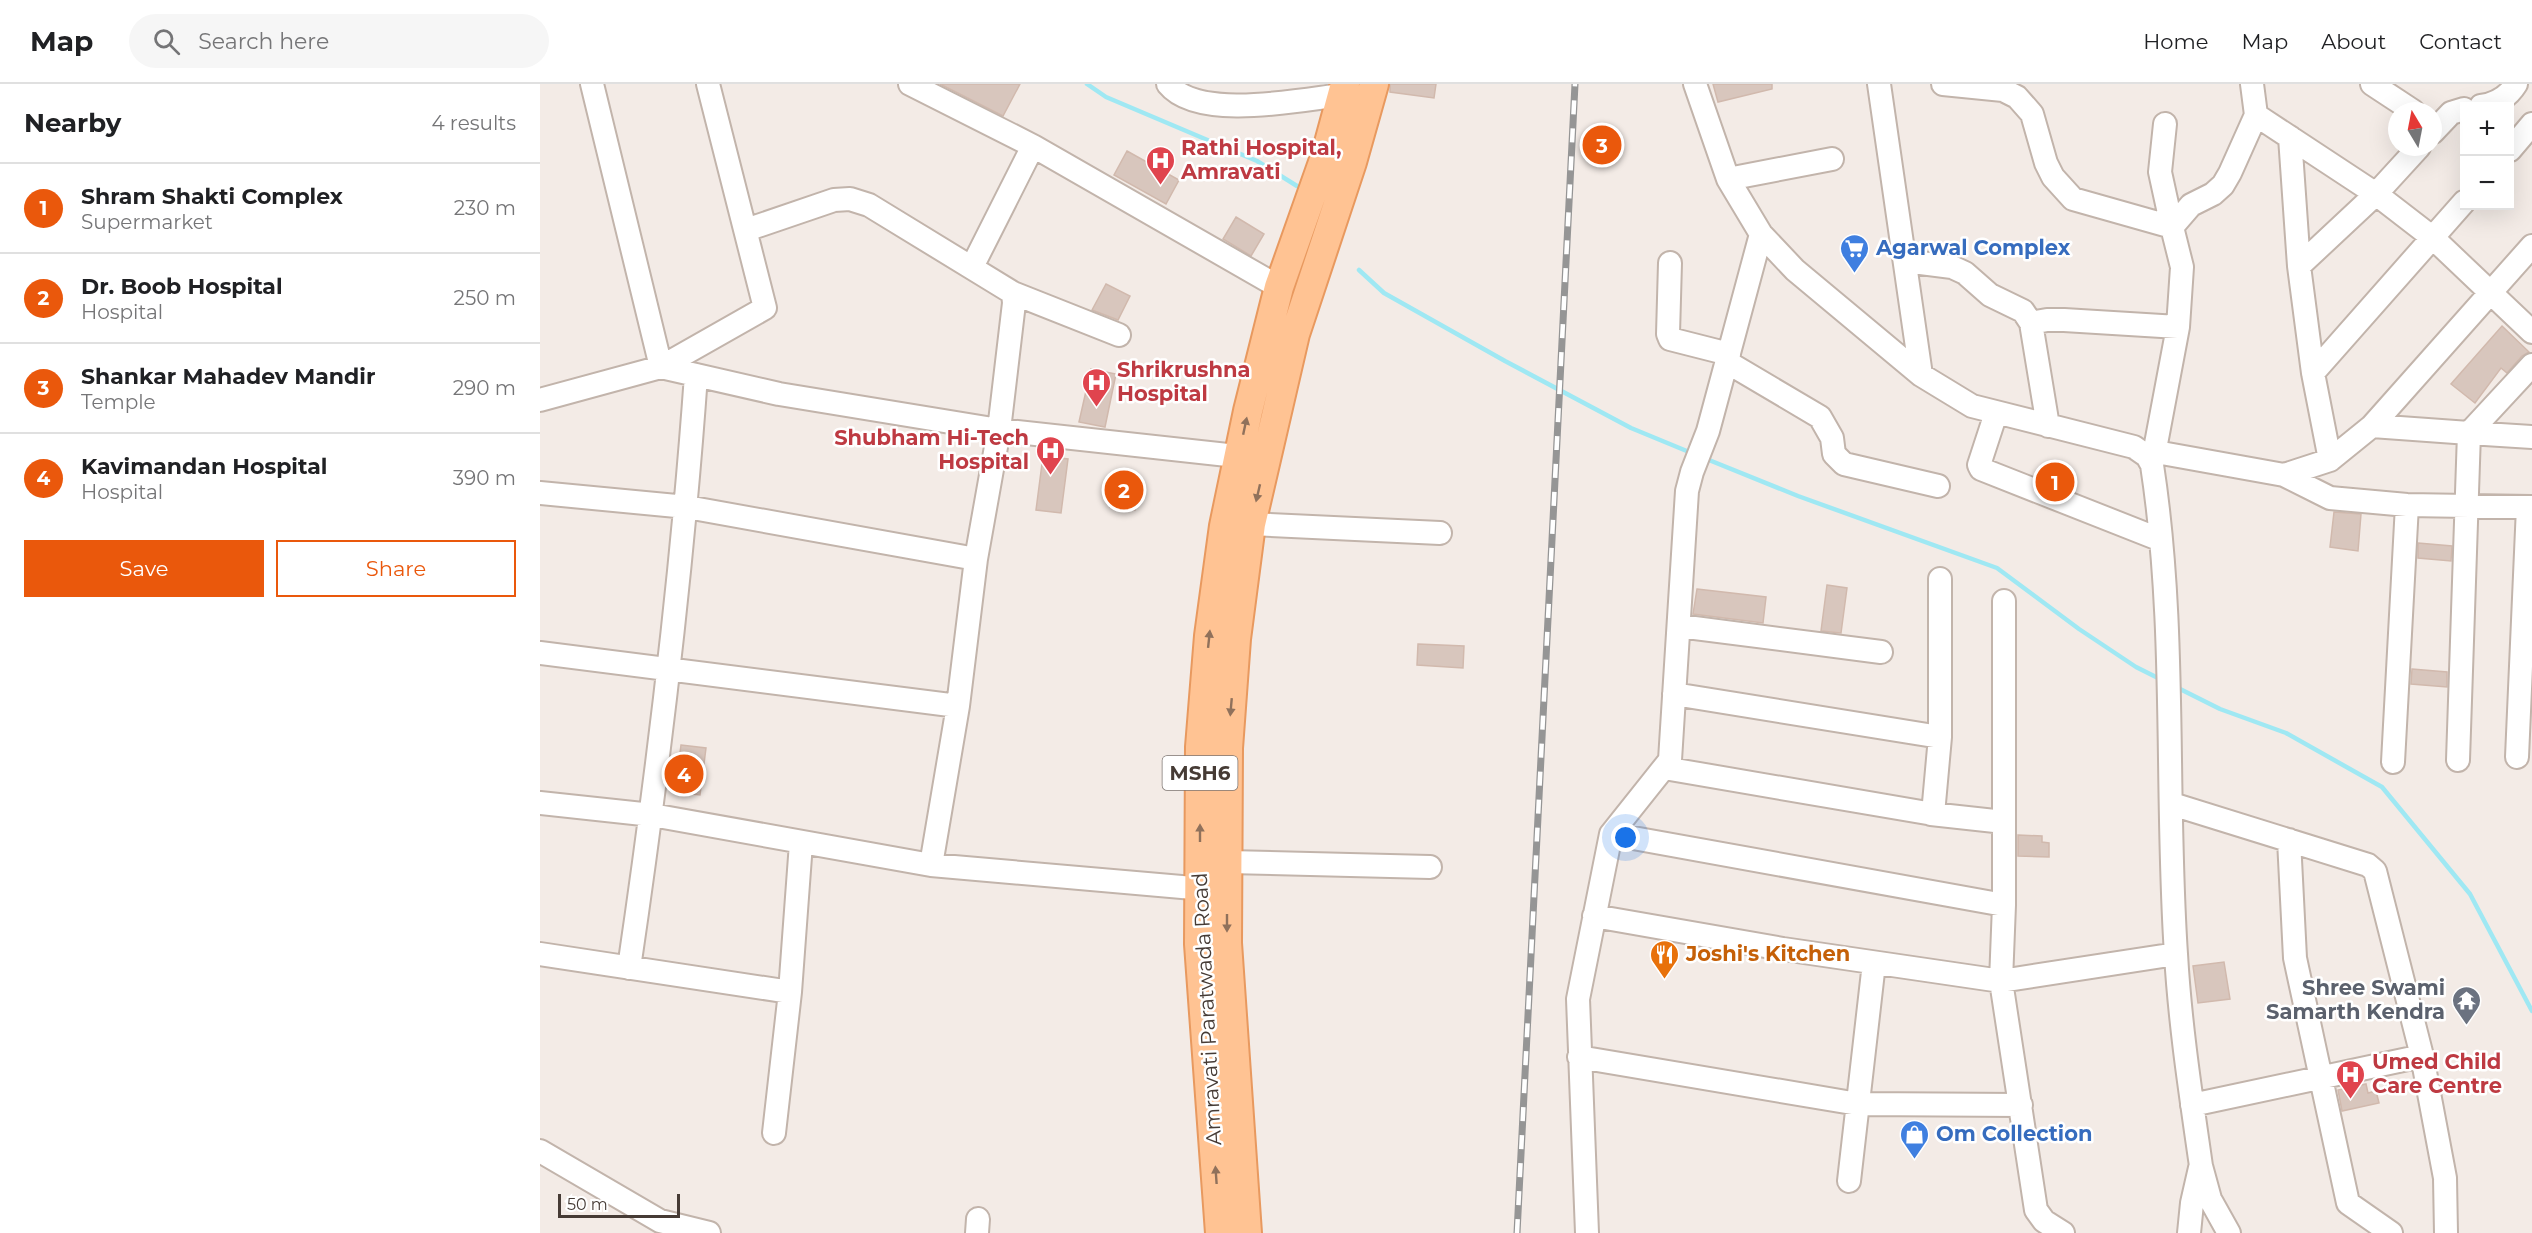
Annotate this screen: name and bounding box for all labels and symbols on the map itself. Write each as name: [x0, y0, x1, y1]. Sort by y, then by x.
north arrow: [2388, 102, 2442, 156]
pin: 3: [1582, 122, 1622, 168]
place label: Rathi Hospital, Amravati: [1180, 135, 1341, 184]
hospital icon: Rathi Hospital, Amravati: [1144, 144, 1176, 186]
supermarket icon: Agarwal Complex: [1839, 232, 1871, 274]
place label: Agarwal Complex: [1875, 235, 2071, 260]
place label: Shrikrushna Hospital: [1117, 357, 1251, 406]
hospital icon: Shrikrushna Hospital: [1080, 366, 1112, 408]
one-way arrow: [1241, 416, 1250, 435]
place label: Shubham Hi-Tech Hospital: [834, 425, 1029, 474]
hospital icon: Shubham Hi-Tech Hospital: [1034, 434, 1066, 476]
pin: 1: [2036, 460, 2074, 504]
pin: 2: [1104, 468, 1144, 512]
one-way arrow: [1252, 484, 1262, 502]
one-way arrow: [1204, 629, 1214, 648]
one-way arrow: [1226, 697, 1236, 716]
pin: 4: [664, 752, 704, 796]
road number: MSH6: [1162, 756, 1238, 790]
your location: [1611, 823, 1640, 852]
one-way arrow: [1195, 824, 1205, 843]
street label: Amravati Paratwada Road: [1187, 872, 1226, 1146]
one-way arrow: [1222, 913, 1232, 932]
restaurant icon: Joshi's Kitchen: [1649, 938, 1681, 980]
place label: Joshi's Kitchen: [1685, 941, 1850, 966]
place label: Shree Swami Samarth Kendra: [2266, 975, 2445, 1024]
temple icon: Shree Swami Samarth Kendra: [2450, 984, 2482, 1026]
place label: Umed Child Care Centre: [2372, 1049, 2502, 1098]
hospital icon: Umed Child Care Centre: [2335, 1058, 2367, 1100]
shop icon: Om Collection: [1899, 1118, 1931, 1160]
place label: Om Collection: [1936, 1121, 2092, 1146]
one-way arrow: [1211, 1165, 1220, 1184]
scale bar: [558, 1191, 680, 1218]

